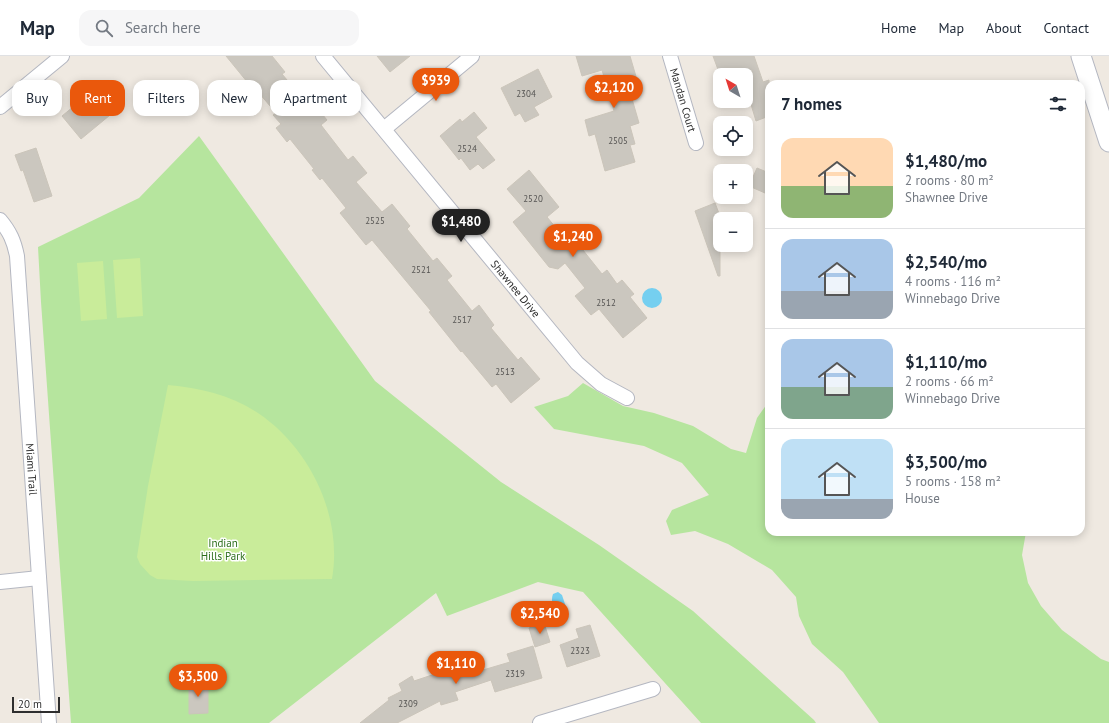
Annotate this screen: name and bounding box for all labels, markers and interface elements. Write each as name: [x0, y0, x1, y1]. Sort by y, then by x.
search box: [79, 10, 359, 46]
text: Map: [20, 16, 55, 40]
icon: search: [93, 17, 115, 39]
text: Search here: [125, 18, 201, 37]
text: Home: [881, 19, 916, 37]
text: Map: [938, 19, 964, 37]
text: About: [986, 19, 1022, 37]
text: Contact: [1044, 19, 1089, 37]
street label: Mandan Court: [667, 66, 699, 134]
pin: $939: [412, 68, 460, 102]
north arrow: [713, 68, 753, 108]
map controls: [713, 68, 753, 252]
text: $939: [421, 72, 451, 89]
pin: $2,120: [581, 75, 647, 109]
text: $2,120: [594, 79, 634, 96]
chip: Buy: [12, 80, 62, 116]
chip: Rent: [70, 80, 125, 116]
chip: Filters: [133, 80, 199, 116]
chip: New: [207, 80, 262, 116]
chip: Apartment: [270, 80, 361, 116]
house number: 2304: [516, 88, 536, 99]
text: 7 homes: [781, 93, 842, 115]
icon: filters: [1047, 93, 1069, 115]
button: locate: [713, 116, 753, 156]
house number: 2505: [608, 135, 628, 146]
house number: 2524: [457, 143, 477, 154]
text: $1,480/mo: [905, 150, 987, 172]
icon: home: [813, 154, 861, 202]
button: +: [713, 164, 753, 204]
text: 2 rooms · 80 m²: [905, 172, 994, 189]
text: Shawnee Drive: [905, 189, 988, 206]
house number: 2520: [523, 193, 543, 204]
pin: $1,480: [428, 209, 494, 243]
button: −: [713, 212, 753, 252]
text: $1,480: [441, 213, 481, 230]
house number: 2525: [365, 215, 385, 226]
pin: $1,240: [540, 224, 606, 258]
text: $1,240: [553, 228, 593, 245]
text: $2,540/mo: [905, 251, 987, 273]
icon: home: [813, 255, 861, 303]
street label: Shawnee Drive: [488, 257, 544, 320]
house number: 2521: [411, 264, 431, 275]
text: 4 rooms · 116 m²: [905, 273, 1001, 290]
text: Winnebago Drive: [905, 290, 1000, 307]
house number: 2512: [596, 297, 616, 308]
house number: 2517: [452, 314, 472, 325]
text: $1,110/mo: [905, 351, 987, 373]
icon: home: [813, 355, 861, 403]
house number: 2513: [495, 366, 515, 377]
text: 2 rooms · 66 m²: [905, 373, 994, 390]
text: Winnebago Drive: [905, 390, 1000, 407]
street label: Miami Trail: [23, 443, 40, 496]
text: $3,500/mo: [905, 451, 987, 473]
icon: home: [813, 455, 861, 503]
text: 5 rooms · 158 m²: [905, 473, 1001, 490]
text: House: [905, 490, 940, 507]
park label: Indian Hills Park: [201, 536, 246, 563]
pin: $2,540: [507, 601, 573, 635]
text: $2,540: [520, 605, 560, 622]
house number: 2323: [570, 645, 590, 656]
pin: $1,110: [423, 651, 489, 685]
text: $1,110: [436, 655, 476, 672]
pin: $3,500: [165, 664, 231, 698]
text: $3,500: [178, 668, 218, 685]
house number: 2319: [505, 668, 525, 679]
scale bar: [12, 695, 60, 714]
text: 20 m: [18, 697, 42, 711]
house number: 2309: [398, 698, 418, 709]

